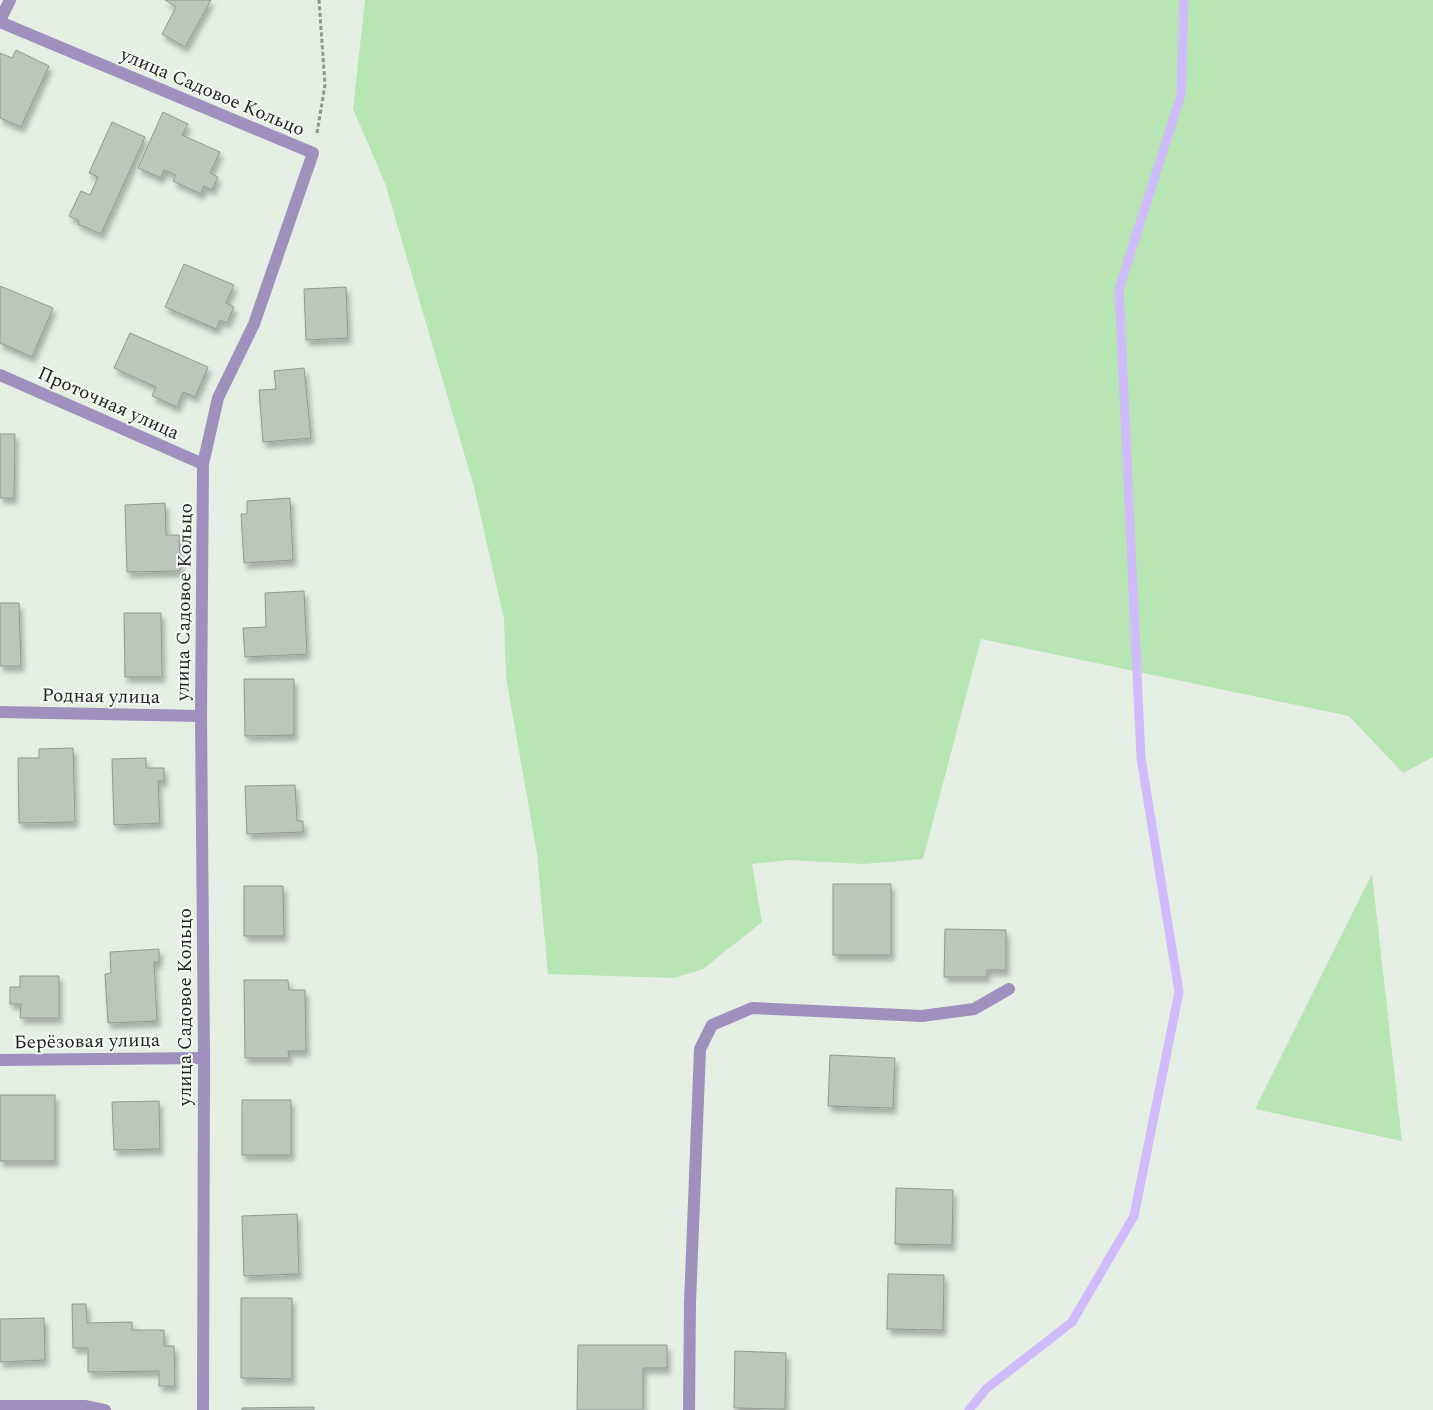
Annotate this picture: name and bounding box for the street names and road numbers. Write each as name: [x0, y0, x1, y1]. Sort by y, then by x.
street label: улица Садовое Кольцо: [115, 40, 309, 144]
street label: Проточная улица: [33, 359, 185, 448]
street label: улица Садовое Кольцо: [168, 503, 201, 702]
street label: Родная улица: [42, 681, 161, 712]
street label: улица Садовое Кольцо: [171, 908, 200, 1107]
street label: Берёзовая улица: [14, 1026, 161, 1057]

